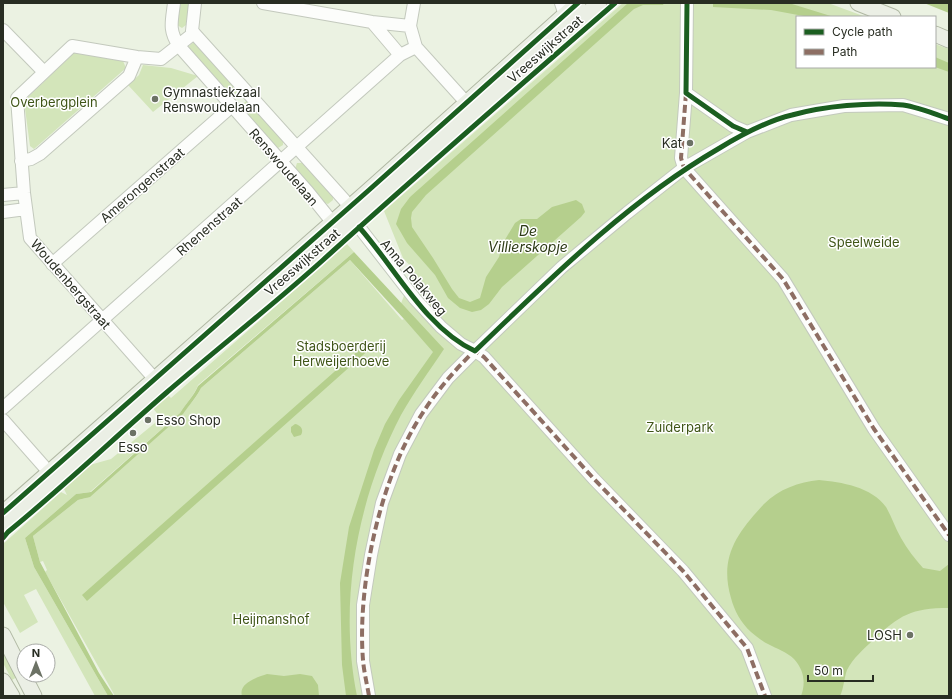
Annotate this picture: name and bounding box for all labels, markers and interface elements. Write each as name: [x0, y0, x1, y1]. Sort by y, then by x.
street label: Vreeswijkstraat: [504, 12, 586, 86]
legend: [796, 16, 936, 68]
text: Cycle path: [832, 24, 893, 39]
text: Path: [832, 44, 857, 59]
place label: Gymnastiekzaal Renswoudelaan: [163, 84, 260, 115]
park label: Overbergplein: [10, 94, 98, 110]
marker: Gymnastiekzaal Renswoudelaan: [150, 94, 160, 104]
street label: Renswoudelaan: [246, 125, 322, 209]
place label: Kat: [662, 135, 682, 151]
marker: Kat: [685, 138, 695, 148]
street label: Amerongenstraat: [97, 144, 187, 226]
street label: Rhenenstraat: [173, 193, 245, 259]
water label: De Villierskopje: [488, 222, 568, 255]
street label: Vreeswijkstraat: [261, 225, 343, 299]
park label: Speelweide: [828, 234, 900, 250]
street label: Woudenbergstraat: [28, 236, 114, 332]
street label: Anna Polakweg: [377, 236, 451, 318]
park label: Stadsboerderij Herweijerhoeve: [293, 338, 389, 369]
place label: Esso Shop: [156, 412, 221, 428]
marker: Esso Shop: [143, 415, 153, 425]
park label: Zuiderpark: [646, 419, 714, 435]
marker: Esso: [128, 428, 138, 438]
place label: Esso: [118, 439, 148, 455]
park label: Heijmanshof: [232, 611, 310, 627]
place label: LOSH: [867, 627, 902, 643]
marker: LOSH: [905, 630, 915, 640]
north arrow: [16, 643, 56, 683]
text: N: [32, 646, 40, 660]
scale bar: [808, 657, 873, 683]
text: 50 m: [814, 663, 843, 678]

